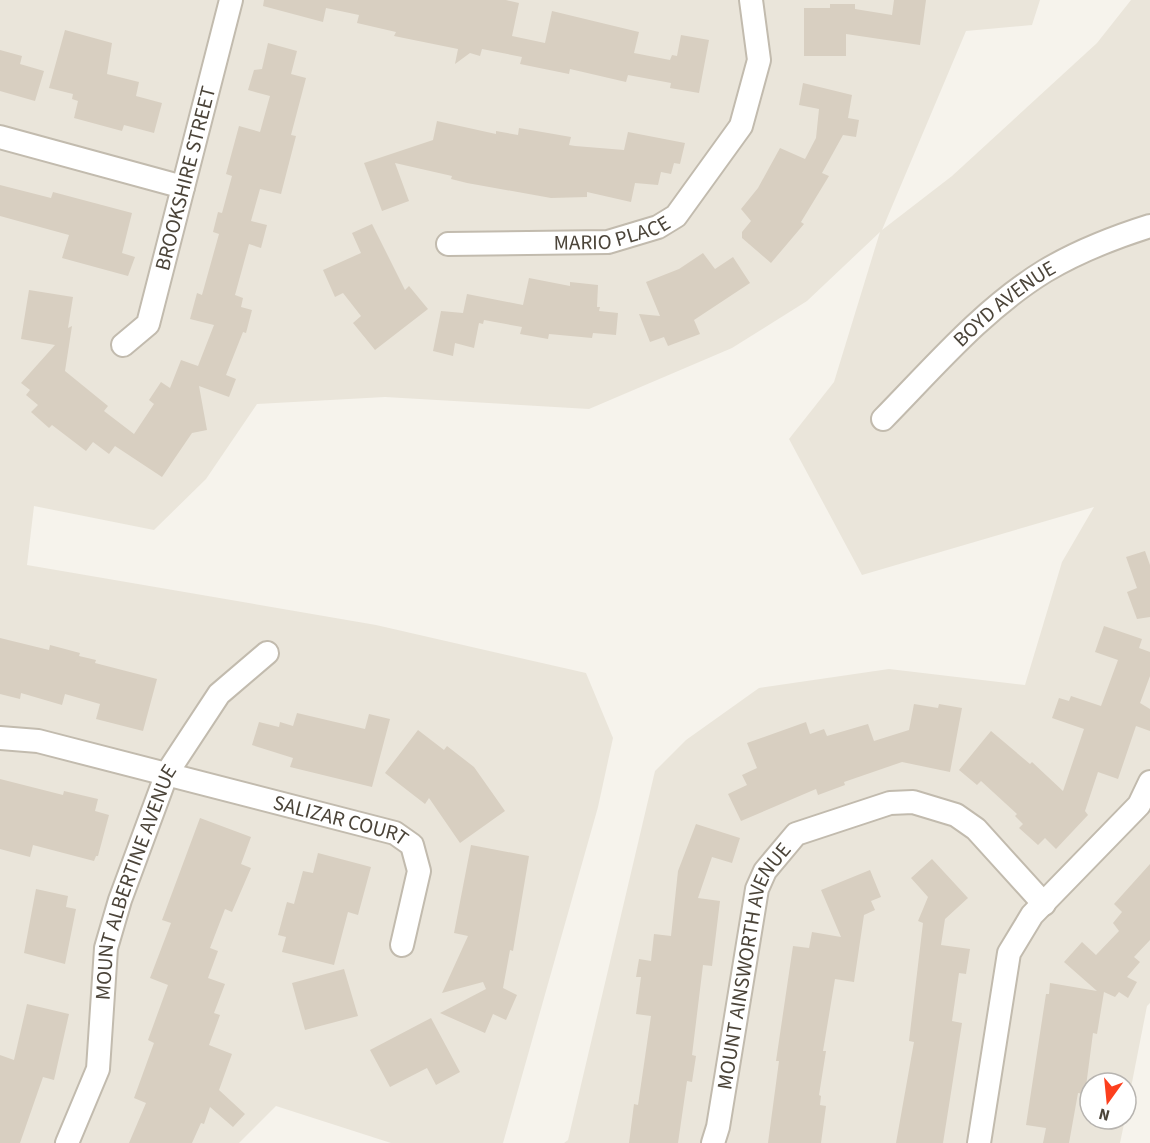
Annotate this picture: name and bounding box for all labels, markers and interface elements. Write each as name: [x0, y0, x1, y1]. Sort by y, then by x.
street label: BROOKSHIRE STREET: [147, 83, 223, 274]
street label: MARIO PLACE: [553, 208, 676, 258]
street label: BOYD AVENUE: [946, 253, 1061, 354]
street label: MOUNT ALBERTINE AVENUE: [88, 758, 184, 1001]
street label: SALIZAR COURT: [270, 787, 415, 853]
street label: MOUNT AINSWORTH AVENUE: [709, 836, 798, 1092]
north arrow: [1078, 1071, 1138, 1131]
text: N: [1096, 1103, 1112, 1127]

